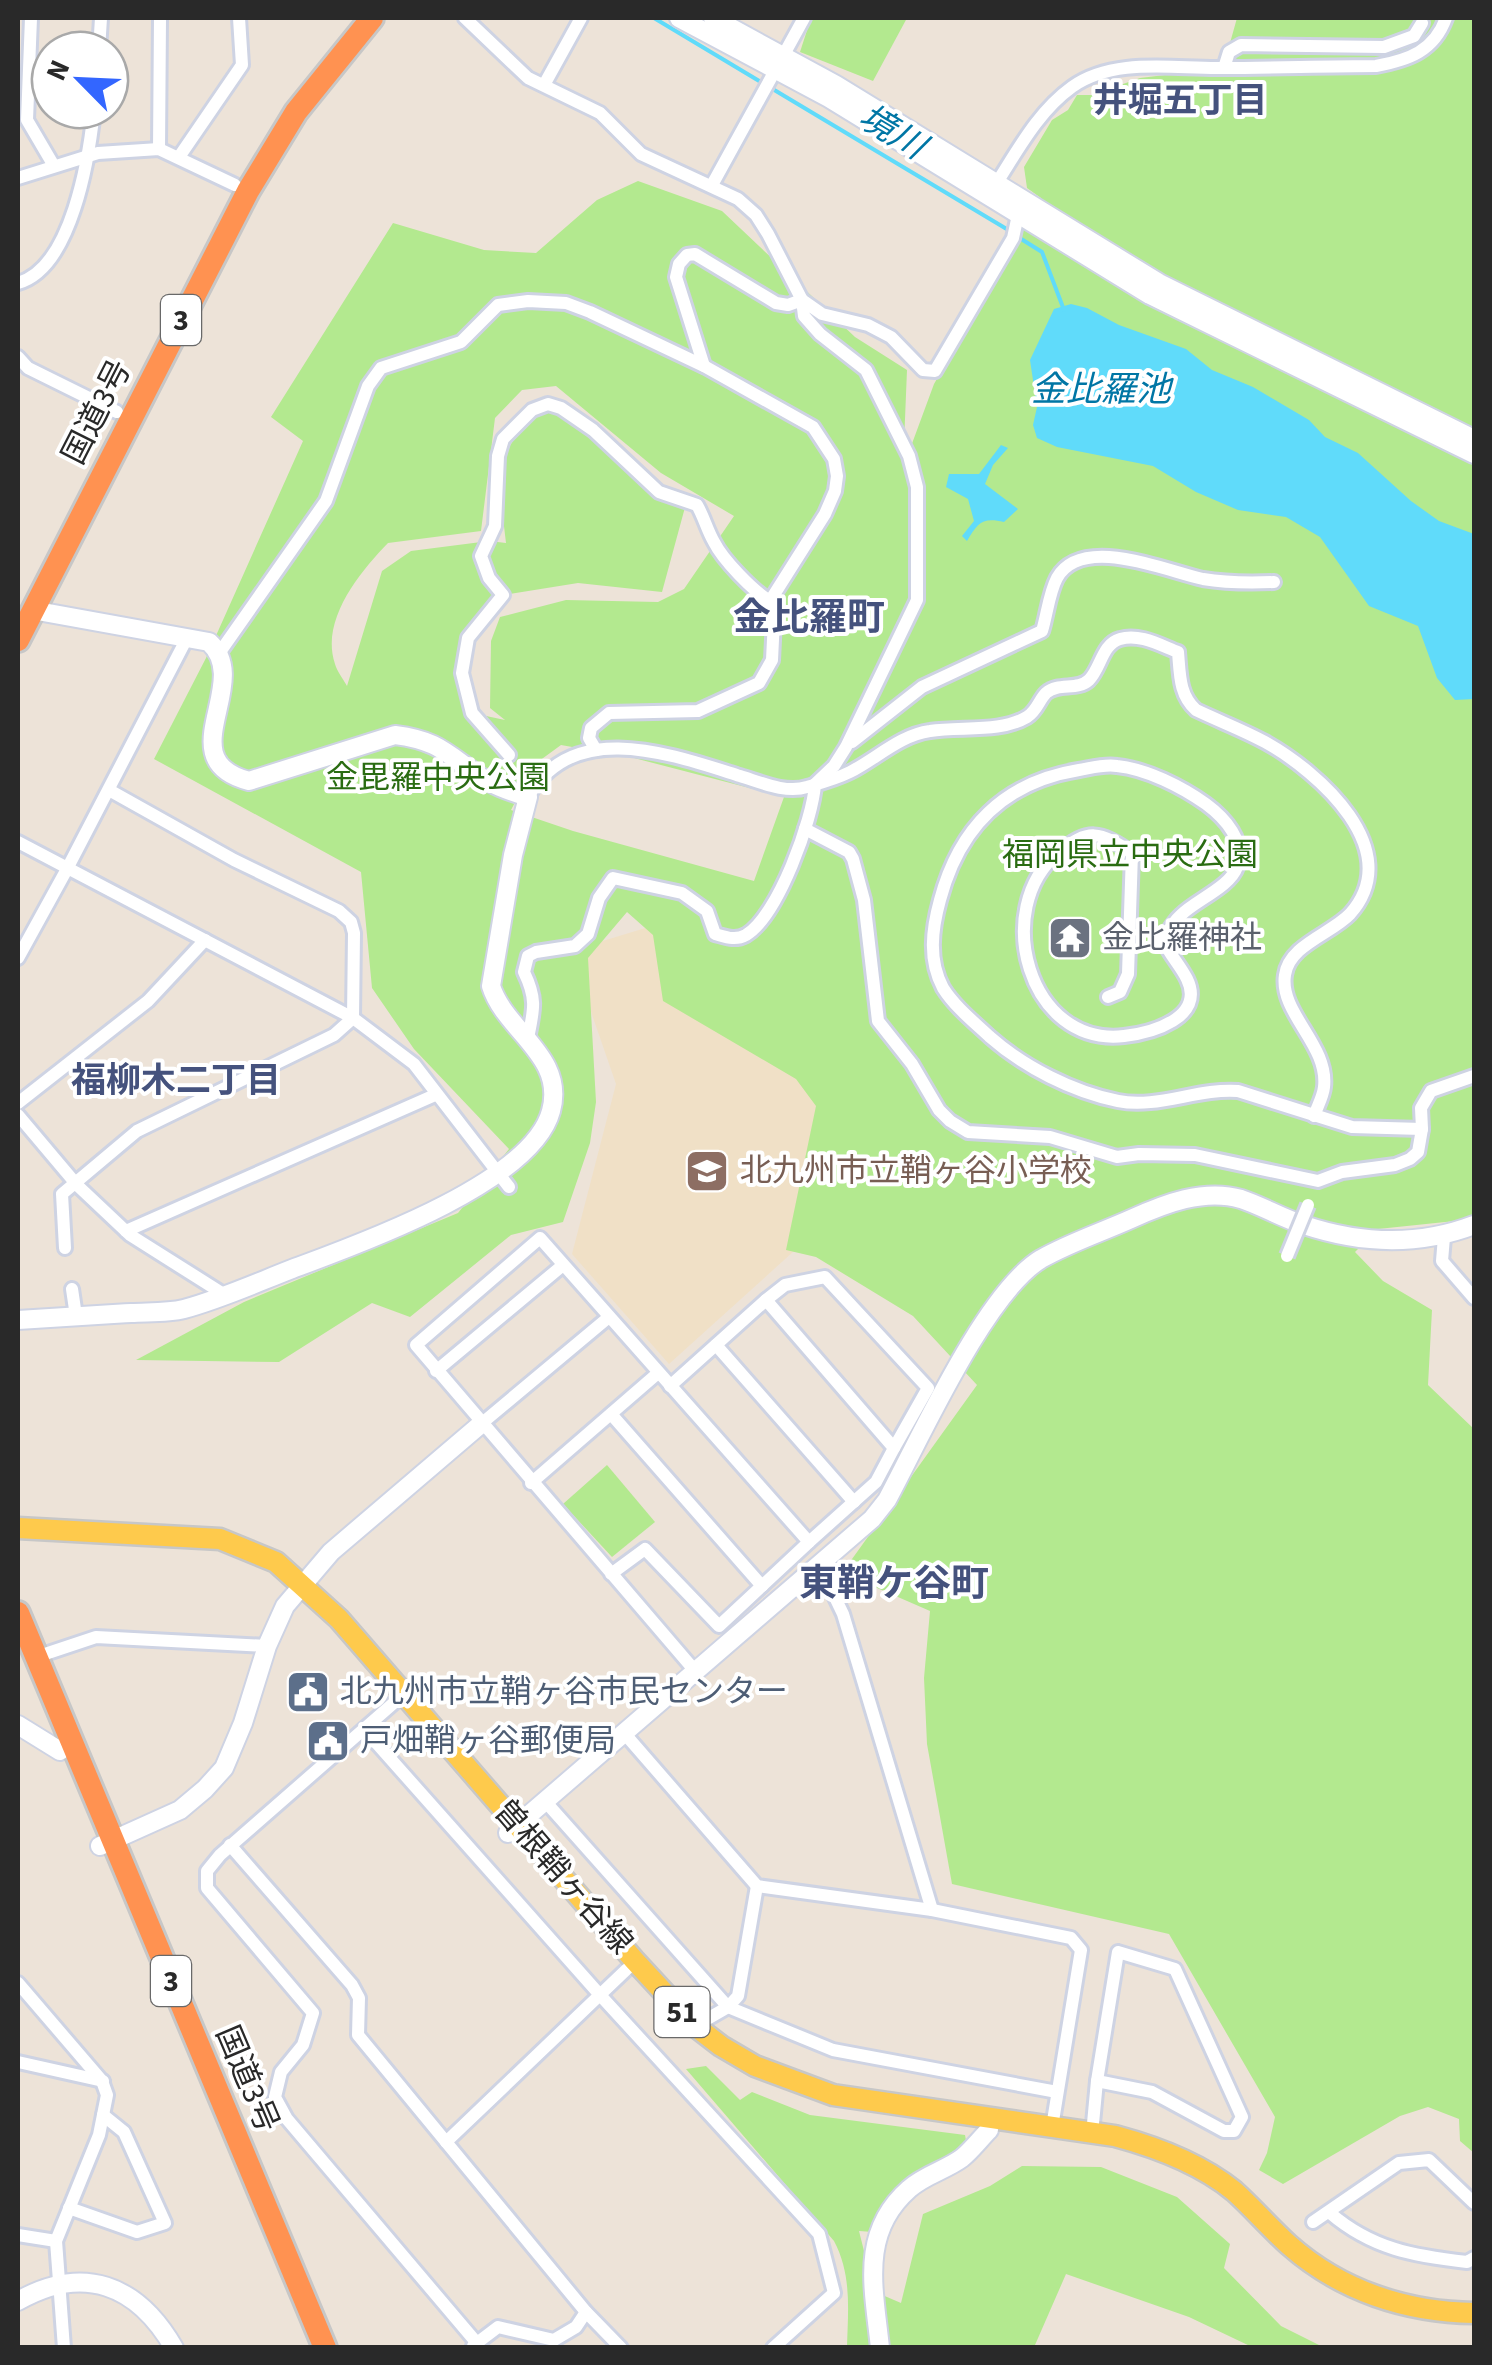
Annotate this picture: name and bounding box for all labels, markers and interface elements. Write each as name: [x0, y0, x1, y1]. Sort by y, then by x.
north arrow: [30, 30, 130, 130]
text: N: [36, 54, 80, 87]
district label: 井堀五丁目: [1092, 76, 1268, 126]
water label: 境川: [849, 93, 938, 174]
road number: 3: [161, 295, 201, 345]
street label: 国道3号: [51, 352, 143, 472]
water label: 金比羅池: [1031, 365, 1174, 415]
district label: 金比羅町: [733, 591, 885, 645]
park label: 金毘羅中央公園: [326, 755, 550, 801]
park label: 福岡県立中央公園: [1002, 832, 1258, 878]
temple icon: 金比羅神社: [1047, 915, 1093, 961]
place label: 金比羅神社: [1102, 915, 1262, 961]
district label: 福柳木二丁目: [71, 1056, 281, 1106]
school or university icon: 北九州市立鞘ヶ谷小学校: [684, 1148, 730, 1194]
place label: 北九州市立鞘ヶ谷小学校: [740, 1148, 1092, 1194]
district label: 東鞘ケ谷町: [799, 1557, 989, 1611]
public building icon: 北九州市立鞘ヶ谷市民センター: [285, 1669, 331, 1715]
place label: 北九州市立鞘ヶ谷市民センター: [340, 1669, 788, 1715]
public building icon: 戸畑鞘ヶ谷郵便局: [305, 1718, 351, 1764]
place label: 戸畑鞘ヶ谷郵便局: [360, 1718, 616, 1764]
street label: 曽根鞘ヶ谷線: [483, 1789, 643, 1965]
road number: 3: [151, 1956, 191, 2006]
road number: 51: [654, 1987, 710, 2037]
street label: 国道3号: [204, 2019, 290, 2139]

